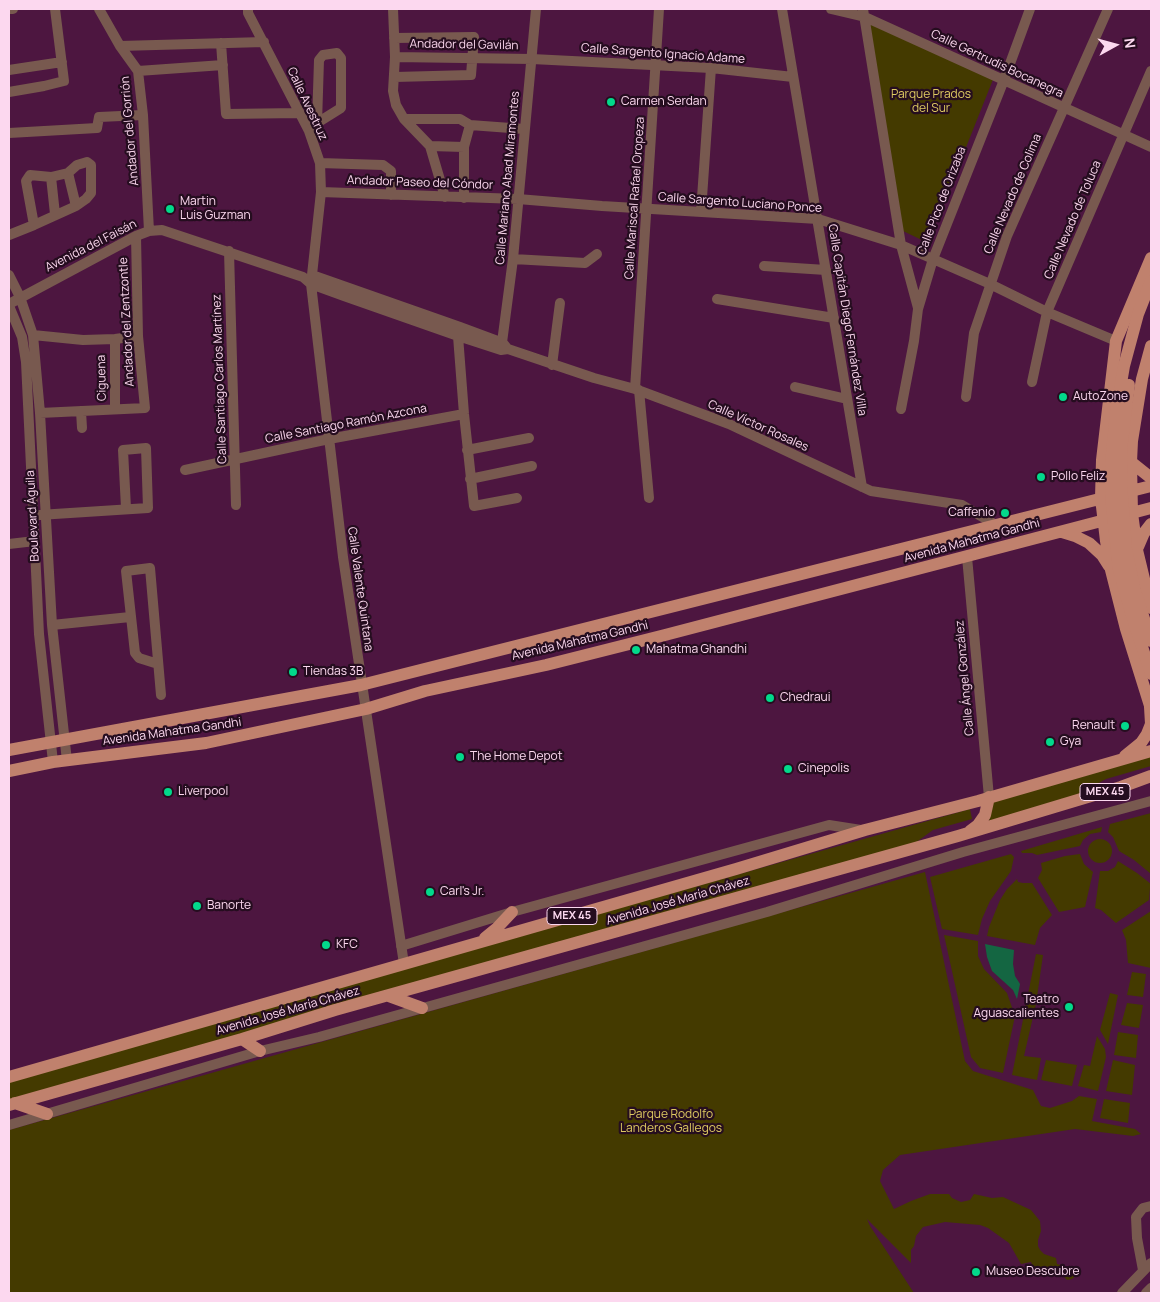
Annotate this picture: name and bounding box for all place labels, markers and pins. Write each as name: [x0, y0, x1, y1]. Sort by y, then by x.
place label: Carmen Serdan: [621, 95, 707, 109]
marker: Carmen Serdan: [605, 96, 617, 108]
place label: Martin Luis Guzman: [180, 195, 251, 223]
marker: Martin Luis Guzman: [164, 203, 176, 215]
place label: AutoZone: [1073, 390, 1128, 404]
marker: AutoZone: [1057, 391, 1069, 403]
place label: Pollo Feliz: [1051, 470, 1105, 484]
marker: Pollo Feliz: [1035, 471, 1047, 483]
place label: Caffenio: [948, 506, 995, 520]
marker: Caffenio: [999, 507, 1011, 519]
place label: Mahatma Ghandhi: [646, 643, 747, 657]
marker: Mahatma Ghandhi: [630, 644, 642, 656]
place label: Tiendas 3B: [303, 665, 363, 679]
marker: Tiendas 3B: [287, 666, 299, 678]
place label: Chedraui: [780, 691, 831, 705]
marker: Chedraui: [764, 692, 776, 704]
place label: Renault: [1072, 719, 1115, 733]
marker: Renault: [1119, 720, 1131, 732]
place label: Gya: [1060, 735, 1081, 749]
marker: Gya: [1044, 736, 1056, 748]
place label: The Home Depot: [470, 750, 562, 764]
marker: The Home Depot: [454, 751, 466, 763]
place label: Cinepolis: [798, 762, 849, 776]
marker: Cinepolis: [782, 763, 794, 775]
place label: Liverpool: [178, 785, 228, 799]
marker: Liverpool: [162, 786, 174, 798]
place label: Carl's Jr.: [440, 885, 484, 899]
marker: Carl's Jr.: [424, 886, 436, 898]
place label: Banorte: [207, 899, 251, 913]
marker: Banorte: [191, 900, 203, 912]
place label: KFC: [336, 938, 358, 952]
marker: KFC: [320, 939, 332, 951]
place label: Teatro Aguascalientes: [973, 993, 1059, 1021]
marker: Teatro Aguascalientes: [1063, 1001, 1075, 1013]
place label: Museo Descubre: [986, 1265, 1079, 1279]
marker: Museo Descubre: [970, 1266, 982, 1278]

